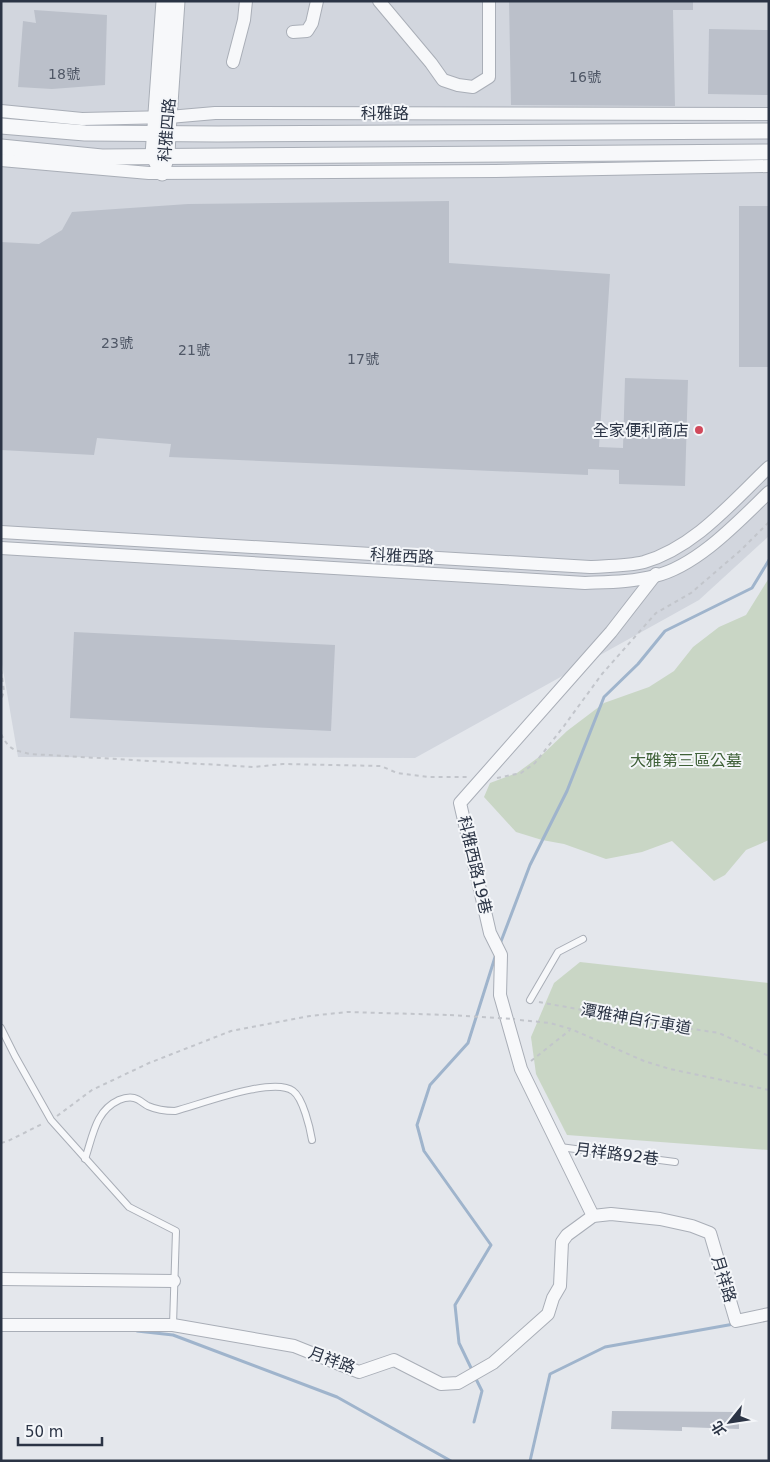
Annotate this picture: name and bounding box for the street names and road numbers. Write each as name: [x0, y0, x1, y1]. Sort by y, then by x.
street label: 科雅四路: [155, 97, 179, 163]
street label: 科雅路: [361, 104, 409, 123]
street label: 科雅西路: [370, 545, 434, 567]
street label: 科雅西路19巷: [454, 814, 496, 916]
street label: 潭雅神自行車道: [579, 1000, 693, 1038]
street label: 月祥路92巷: [574, 1139, 660, 1169]
street label: 月祥路: [708, 1253, 740, 1305]
street label: 月祥路: [306, 1343, 358, 1377]

